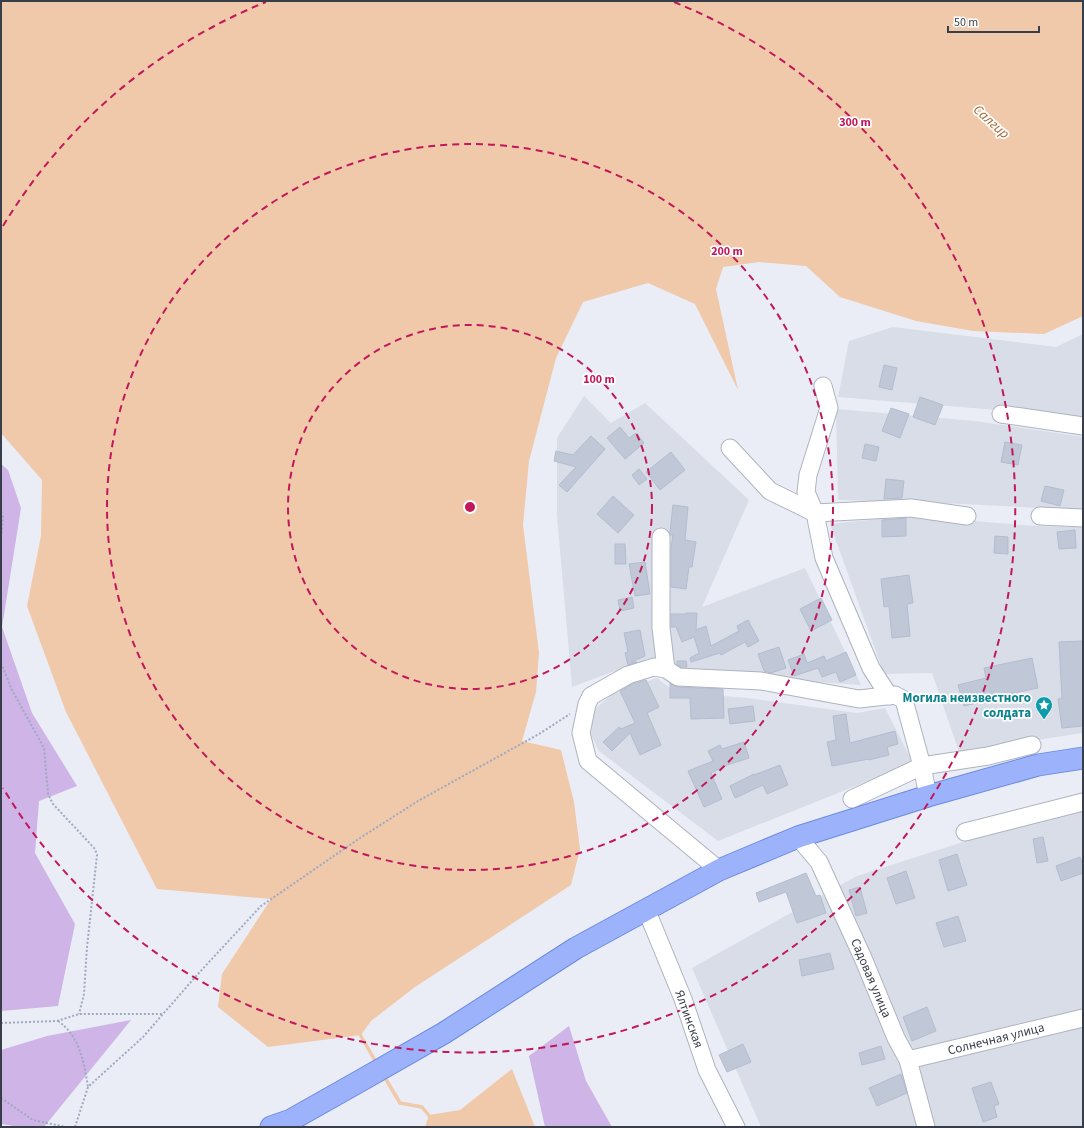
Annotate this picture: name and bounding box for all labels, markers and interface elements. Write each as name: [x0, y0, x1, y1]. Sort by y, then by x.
scale bar: [948, 8, 1039, 34]
text: 50 m: [954, 14, 978, 31]
water label: Салгир: [968, 100, 1014, 144]
text: 300 m: [839, 114, 871, 131]
text: 200 m: [711, 243, 743, 260]
text: 100 m: [583, 371, 615, 388]
centre of rings: [463, 500, 477, 514]
place label: Могила неизвестного солдата: [903, 689, 1031, 722]
place icon: Могила неизвестного солдата: [1034, 695, 1054, 720]
street label: Садовая улица: [846, 936, 896, 1020]
street label: Ялтинская: [670, 987, 708, 1051]
street label: Солнечная улица: [946, 1018, 1046, 1060]

